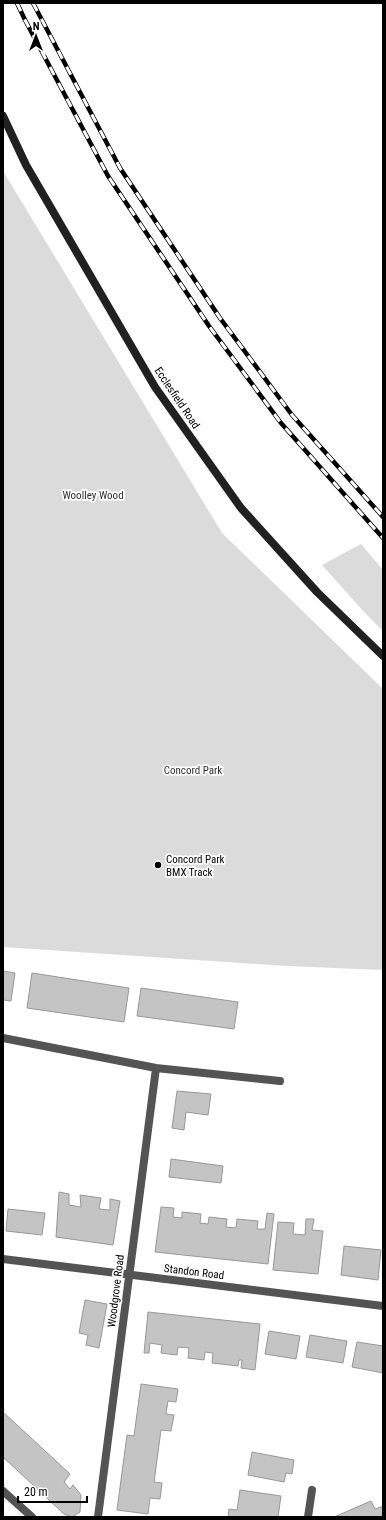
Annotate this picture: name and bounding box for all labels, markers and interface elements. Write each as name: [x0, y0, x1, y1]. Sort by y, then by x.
north arrow: [16, 16, 56, 56]
text: N: [33, 20, 40, 33]
street label: Ecclesfield Road: [152, 365, 202, 431]
park label: Woolley Wood: [62, 489, 124, 502]
park label: Concord Park: [164, 764, 222, 777]
place label: Concord Park BMX Track: [166, 853, 225, 879]
marker: Concord Park BMX Track: [153, 860, 163, 870]
street label: Woodgrove Road: [105, 1254, 127, 1328]
street label: Standon Road: [163, 1262, 225, 1282]
scale bar: [18, 1478, 87, 1504]
text: 20 m: [24, 1485, 48, 1499]

